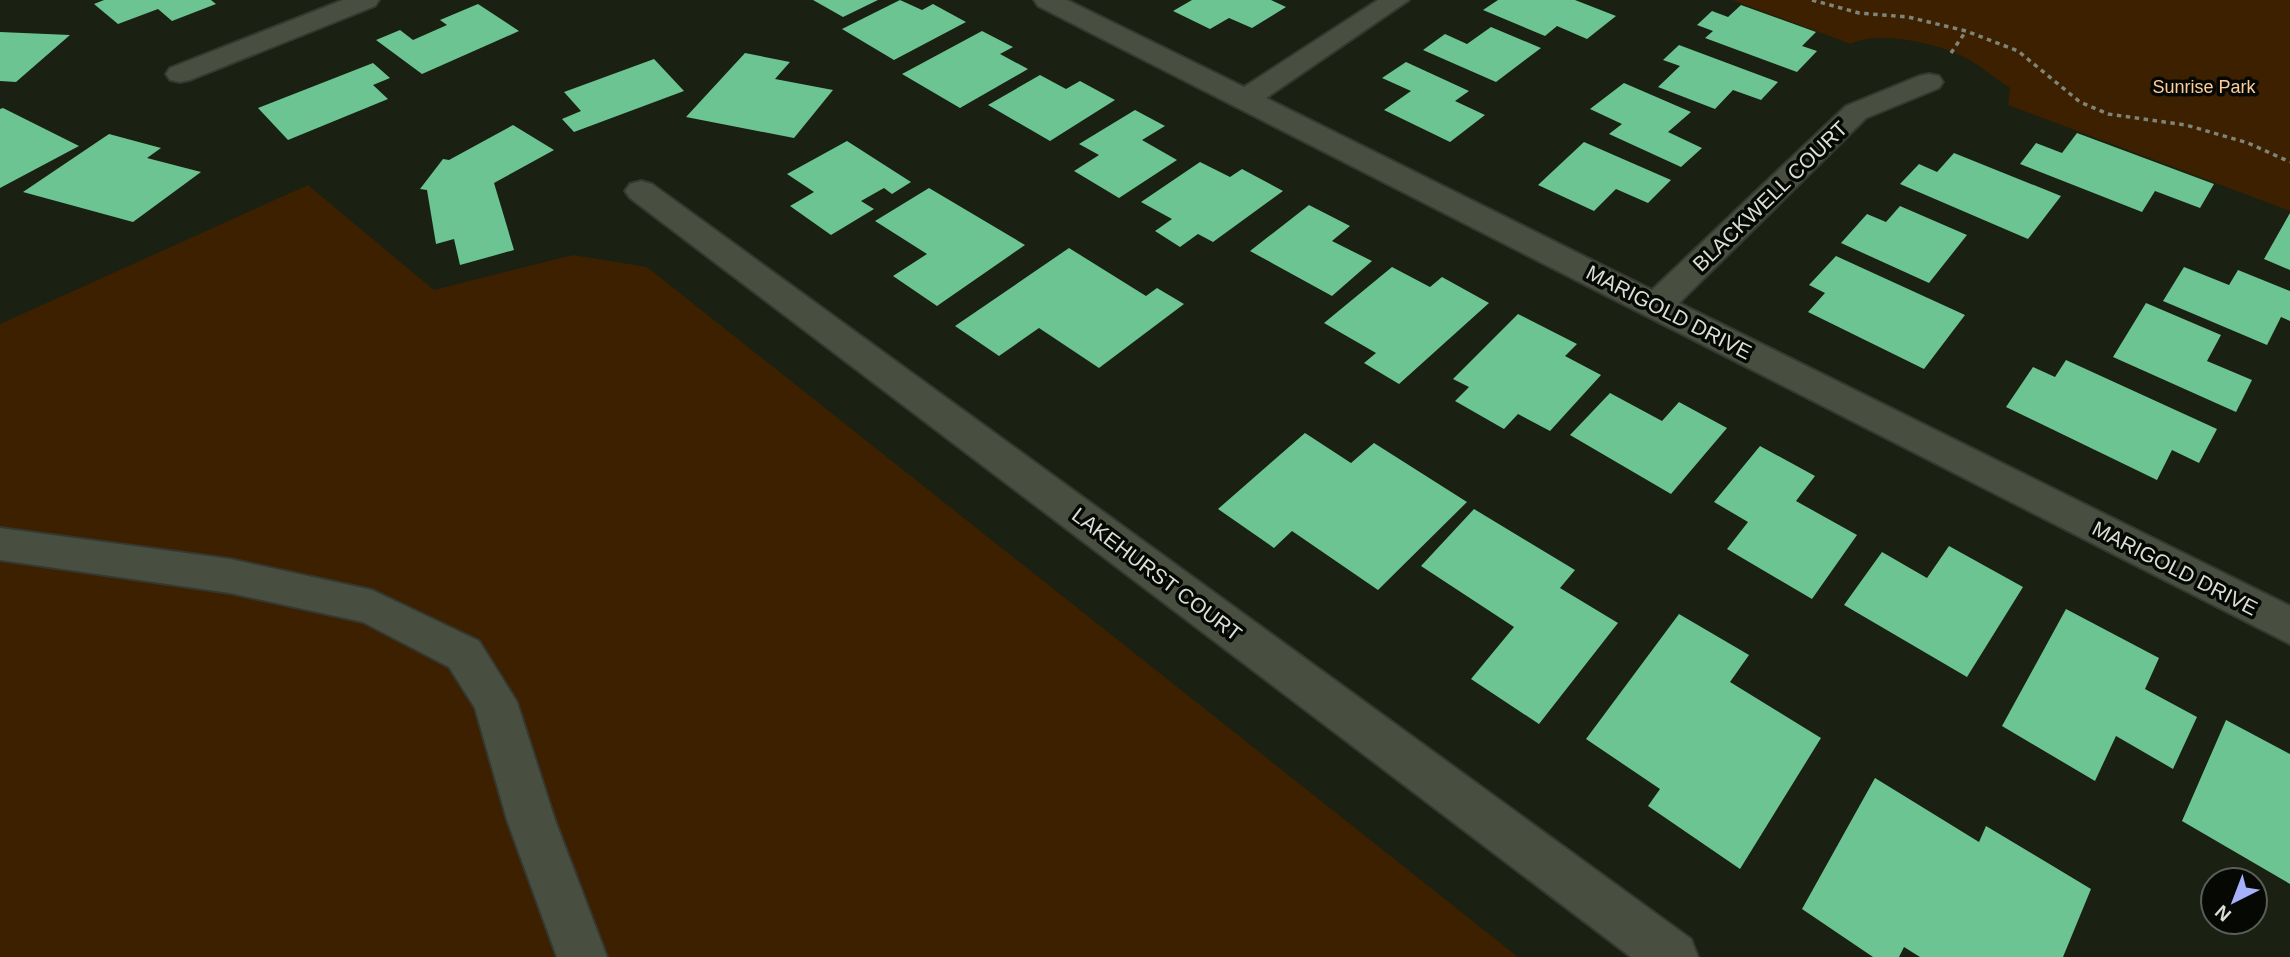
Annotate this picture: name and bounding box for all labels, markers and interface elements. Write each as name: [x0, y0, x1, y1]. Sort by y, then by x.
park label: Sunrise Park: [2152, 77, 2257, 97]
street label: BLACKWELL COURT: [1688, 116, 1852, 276]
street label: MARIGOLD DRIVE: [1583, 260, 1755, 364]
street label: LAKEHURST COURT: [1068, 503, 1246, 645]
street label: MARIGOLD DRIVE: [2089, 516, 2261, 620]
north arrow: [2199, 866, 2269, 936]
text: N: [2211, 901, 2235, 926]

